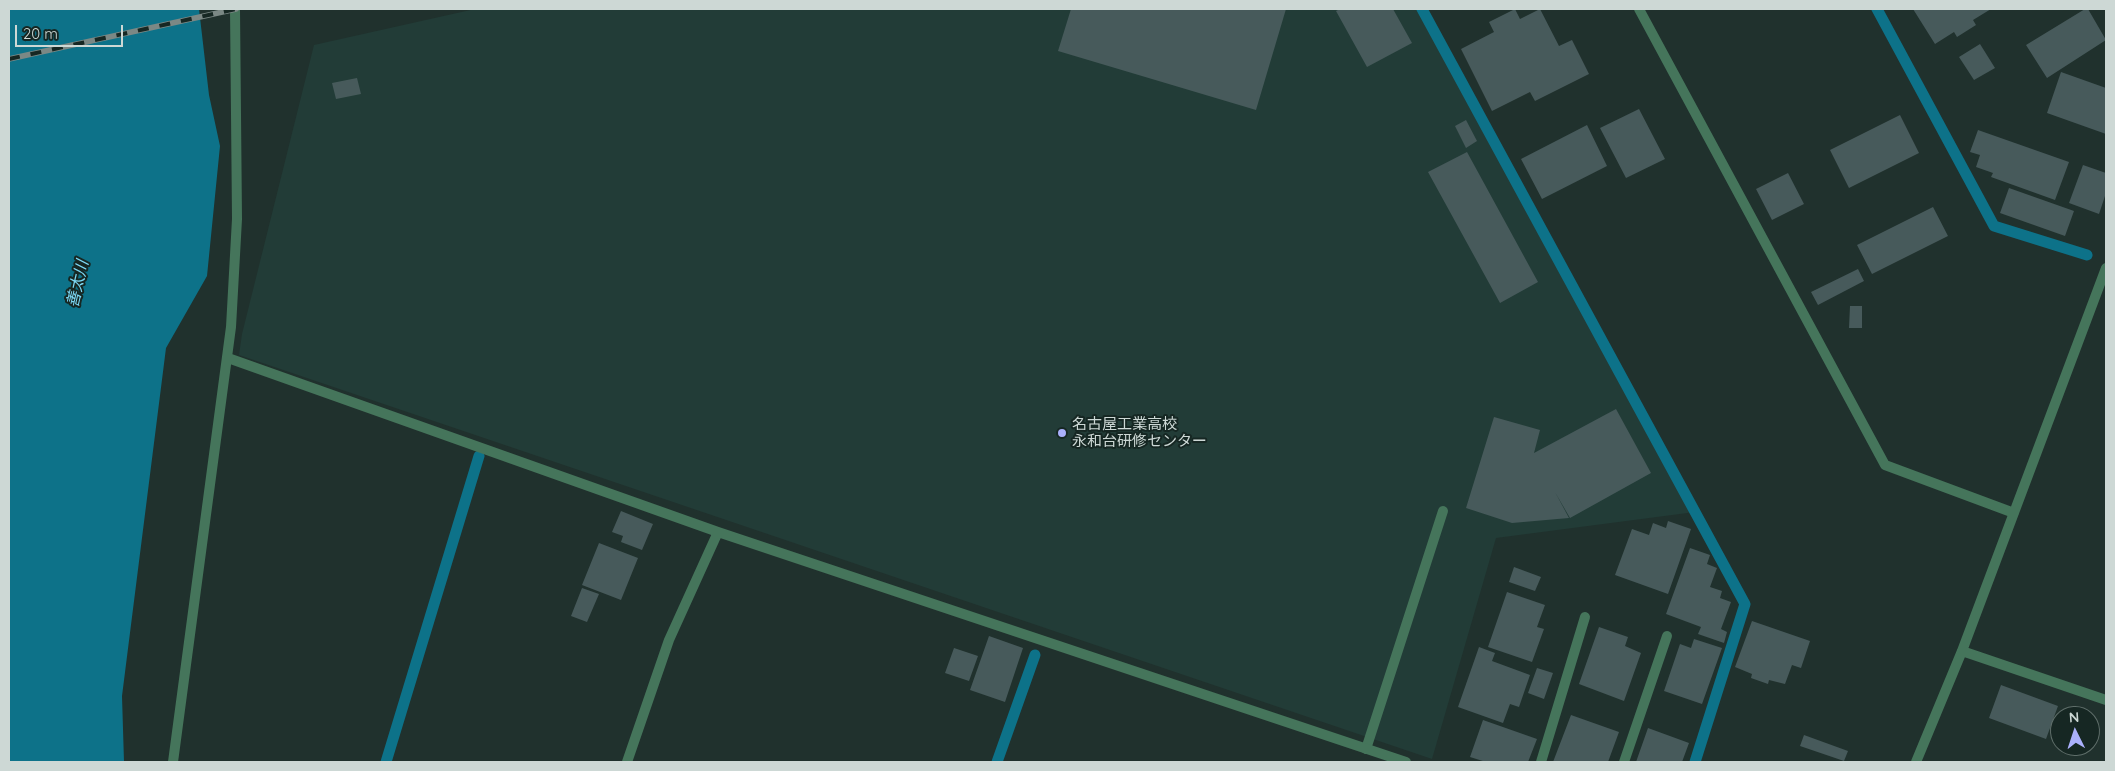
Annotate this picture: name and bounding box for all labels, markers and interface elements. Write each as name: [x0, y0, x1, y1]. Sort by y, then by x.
scale bar: [18, 15, 125, 47]
text: 20 m: [23, 24, 58, 43]
water label: 善太川: [63, 258, 93, 310]
place label: 名古屋工業高校 永和台研修センター: [1072, 415, 1207, 450]
marker: 名古屋工業高校 永和台研修センター: [1056, 427, 1068, 439]
north arrow: [2050, 706, 2100, 756]
text: N: [2068, 708, 2080, 726]

